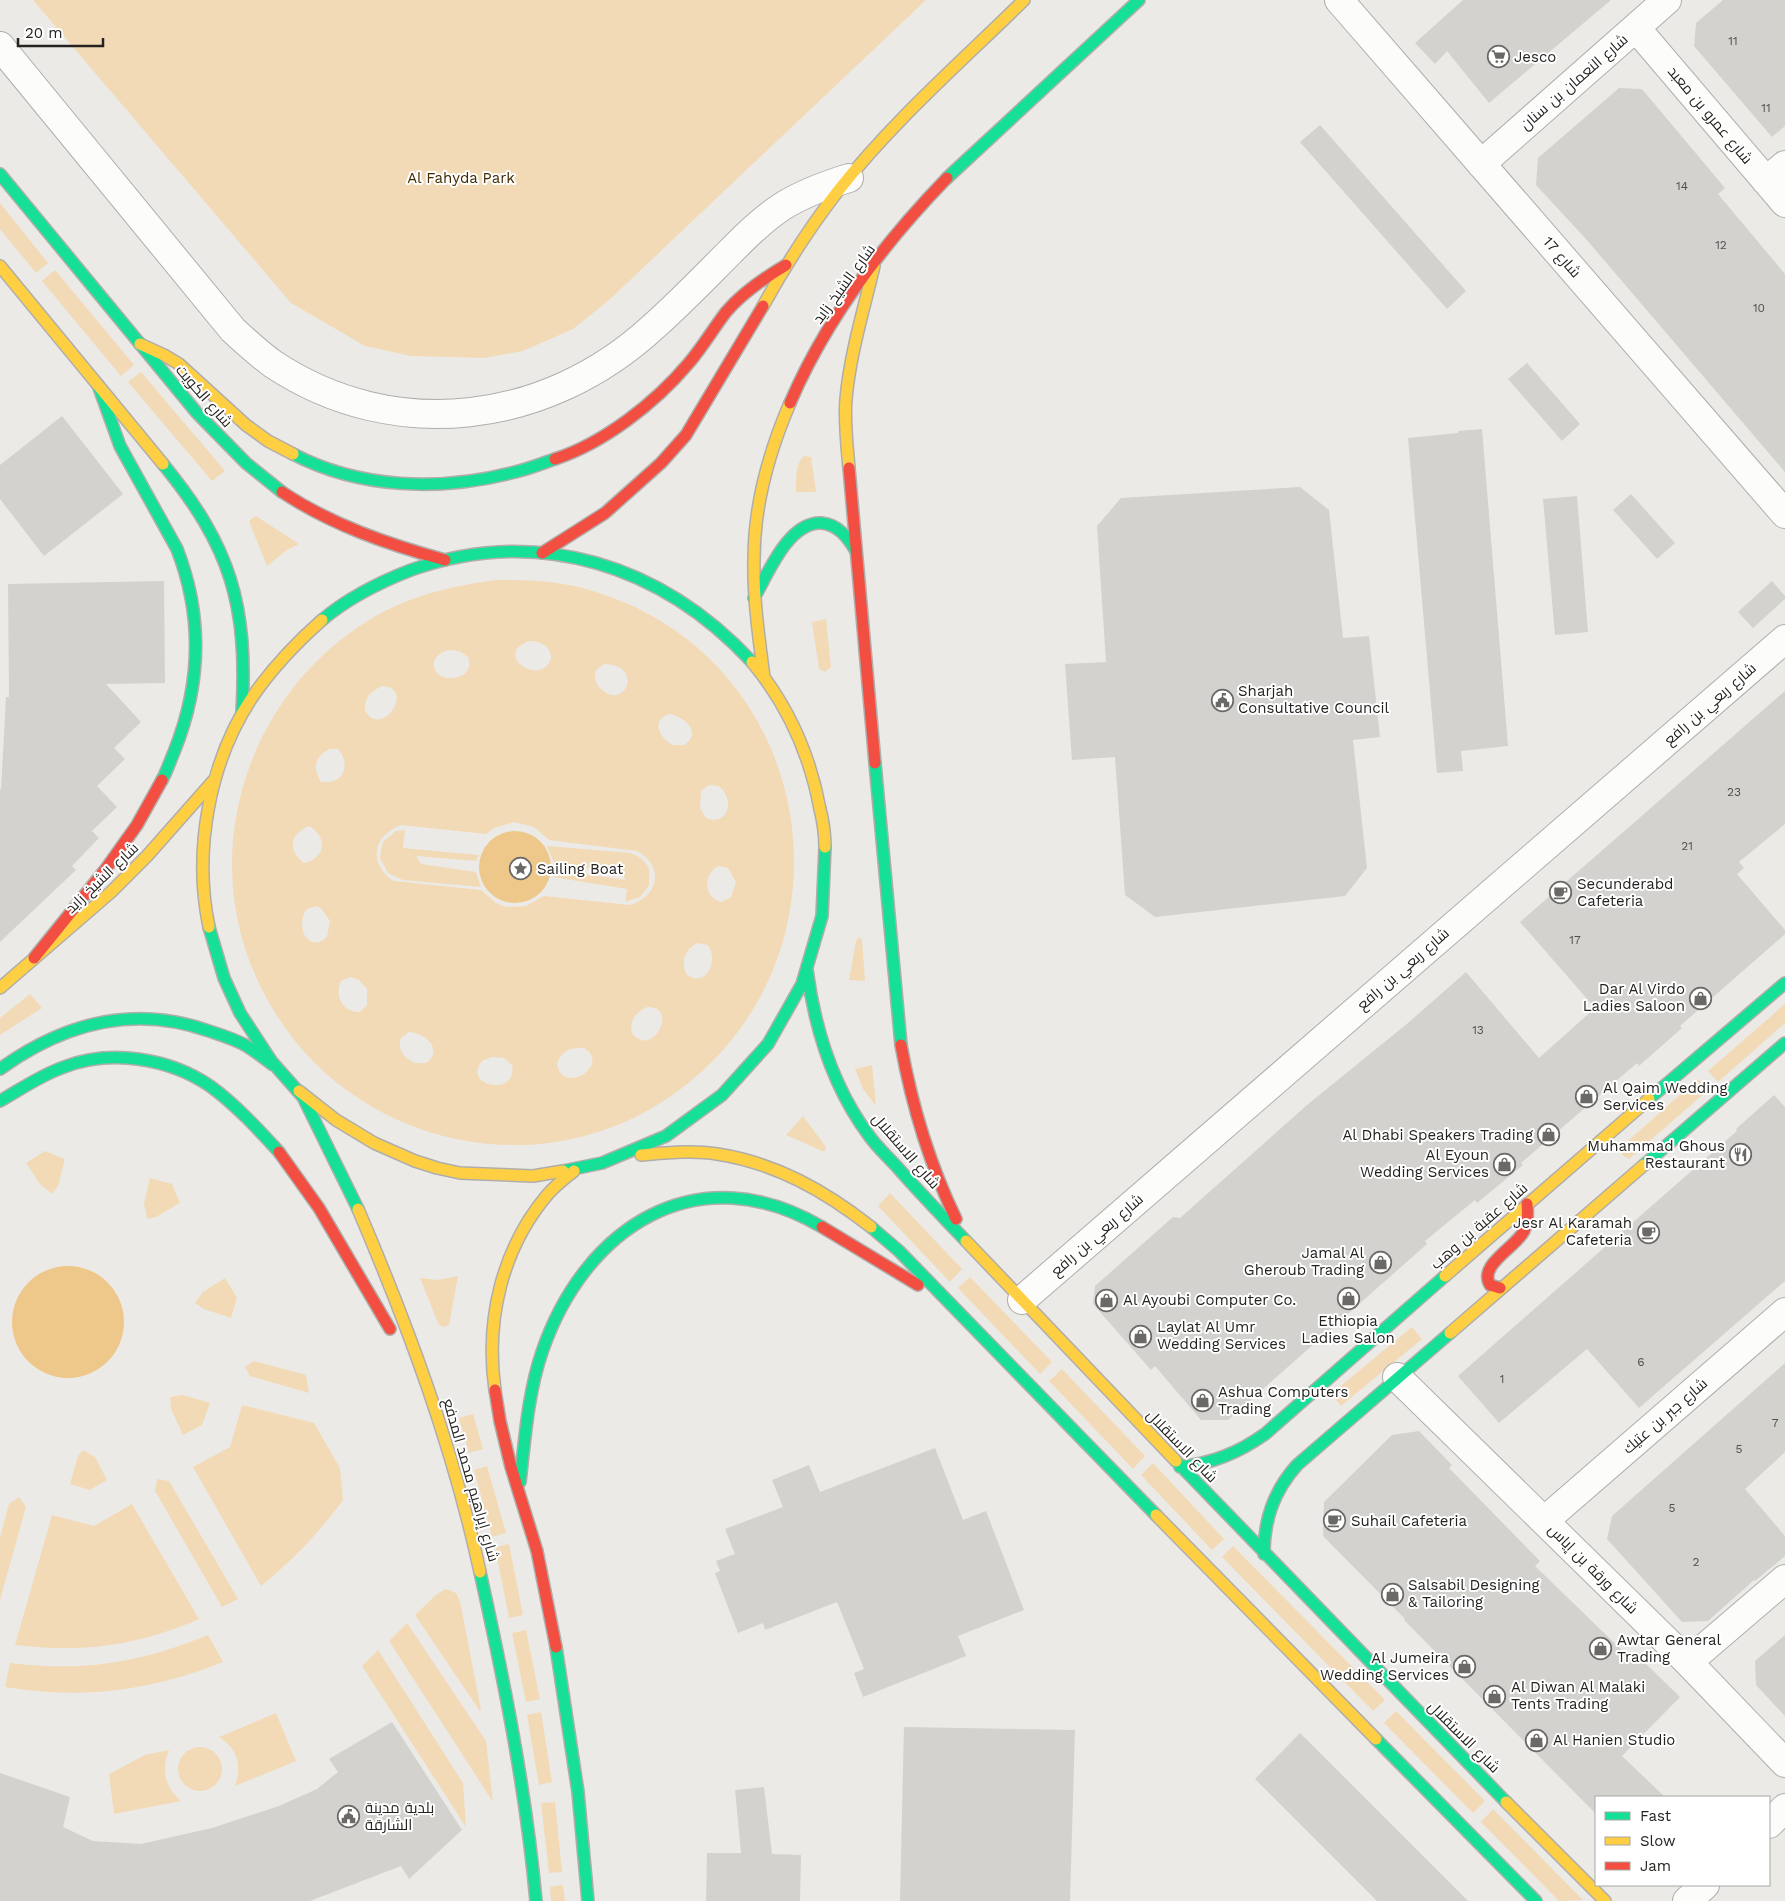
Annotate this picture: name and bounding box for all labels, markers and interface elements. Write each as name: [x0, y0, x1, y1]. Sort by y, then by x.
scale bar: [18, 15, 102, 47]
text: 20 m: [25, 24, 63, 42]
street label: شارع النعمان بن سنان: [1516, 30, 1633, 135]
house number: 11: [1728, 34, 1738, 48]
supermarket icon: Jesco: [1486, 45, 1510, 69]
place label: Jesco: [1514, 48, 1556, 66]
street label: شارع عمرو بن معبد: [1662, 62, 1756, 169]
house number: 11: [1761, 101, 1771, 115]
park label: Al Fahyda Park: [407, 169, 515, 187]
house number: 14: [1676, 179, 1688, 193]
street label: شارع 17: [1538, 233, 1585, 282]
house number: 12: [1715, 238, 1727, 252]
street label: شارع الشيخ زايد: [809, 241, 881, 329]
house number: 10: [1753, 301, 1765, 315]
street label: شارع الكويت: [170, 361, 236, 432]
street label: شارع ربعي بن رافع: [1660, 659, 1762, 751]
place label: Sharjah Consultative Council: [1238, 682, 1390, 717]
public building icon: Sharjah Consultative Council: [1210, 688, 1234, 712]
house number: 23: [1727, 785, 1741, 799]
street label: شارع الشيخ زايد: [62, 839, 144, 919]
house number: 21: [1681, 839, 1693, 853]
place icon: Sailing Boat: [509, 857, 533, 881]
place label: Sailing Boat: [537, 860, 624, 878]
place label: Secunderabd Cafeteria: [1577, 875, 1673, 910]
cafe icon: Secunderabd Cafeteria: [1549, 881, 1573, 905]
street label: شارع ربعي بن رافع: [1353, 924, 1455, 1016]
house number: 17: [1569, 933, 1581, 947]
place label: Dar Al Virdo Ladies Saloon: [1583, 980, 1685, 1015]
shop icon: Dar Al Virdo Ladies Saloon: [1689, 986, 1713, 1010]
house number: 13: [1472, 1023, 1484, 1037]
place label: Al Qaim Wedding Services: [1603, 1079, 1727, 1114]
shop icon: Al Qaim Wedding Services: [1575, 1085, 1599, 1109]
street label: شارع الاستقلال: [867, 1110, 944, 1194]
shop icon: Al Dhabi Speakers Trading: [1537, 1123, 1561, 1147]
place label: Al Dhabi Speakers Trading: [1342, 1126, 1533, 1144]
place label: Muhammad Ghous Restaurant: [1587, 1137, 1726, 1172]
restaurant icon: Muhammad Ghous Restaurant: [1729, 1143, 1753, 1167]
place label: Al Eyoun Wedding Services: [1360, 1146, 1489, 1181]
shop icon: Al Eyoun Wedding Services: [1493, 1152, 1517, 1176]
street label: شارع عقبة بن وهب: [1427, 1179, 1533, 1275]
street label: شارع ربعي بن رافع: [1047, 1190, 1149, 1282]
place label: Jesr Al Karamah Cafeteria: [1513, 1214, 1632, 1249]
cafe icon: Jesr Al Karamah Cafeteria: [1636, 1220, 1660, 1244]
place label: Jamal Al Gheroub Trading: [1244, 1244, 1364, 1279]
shop icon: Jamal Al Gheroub Trading: [1368, 1250, 1392, 1274]
shop icon: Ethiopia Ladies Salon: [1336, 1286, 1360, 1310]
shop icon: Al Ayoubi Computer Co.: [1095, 1288, 1119, 1312]
place label: Al Ayoubi Computer Co.: [1123, 1291, 1296, 1309]
place label: Ethiopia Ladies Salon: [1301, 1312, 1395, 1347]
place label: Laylat Al Umr Wedding Services: [1157, 1318, 1286, 1353]
shop icon: Laylat Al Umr Wedding Services: [1129, 1324, 1153, 1348]
house number: 6: [1637, 1355, 1645, 1369]
house number: 1: [1500, 1372, 1504, 1386]
street label: شارع جبر بن عتيك: [1619, 1374, 1712, 1459]
place label: Ashua Computers Trading: [1218, 1383, 1349, 1418]
shop icon: Ashua Computers Trading: [1190, 1389, 1214, 1413]
street label: شارع إبراهيم محمد المدفع: [437, 1396, 503, 1564]
street label: شارع الاستقلال: [1141, 1406, 1221, 1488]
house number: 7: [1772, 1416, 1779, 1430]
house number: 5: [1736, 1442, 1743, 1456]
house number: 5: [1669, 1501, 1676, 1515]
cafe icon: Suhail Cafeteria: [1323, 1509, 1347, 1533]
place label: Suhail Cafeteria: [1351, 1512, 1468, 1530]
street label: شارع ورقة بن إياس: [1543, 1520, 1642, 1619]
house number: 2: [1693, 1555, 1700, 1569]
place label: Salsabil Designing & Tailoring: [1408, 1576, 1539, 1611]
shop icon: Salsabil Designing & Tailoring: [1380, 1582, 1404, 1606]
place label: Awtar General Trading: [1617, 1631, 1722, 1666]
shop icon: Awtar General Trading: [1589, 1637, 1613, 1661]
place label: Al Jumeira Wedding Services: [1320, 1649, 1450, 1684]
shop icon: Al Jumeira Wedding Services: [1453, 1655, 1477, 1679]
place label: Al Diwan Al Malaki Tents Trading: [1511, 1678, 1645, 1713]
shop icon: Al Diwan Al Malaki Tents Trading: [1483, 1684, 1507, 1708]
street label: شارع الاستقلال: [1423, 1697, 1504, 1778]
shop icon: Al Hanien Studio: [1525, 1728, 1549, 1752]
place label: Al Hanien Studio: [1553, 1731, 1675, 1749]
legend: [1595, 1796, 1770, 1886]
place label: بلدية مدينة الشارقة: [365, 1799, 434, 1834]
public building icon: بلدية مدينة الشارقة: [337, 1805, 361, 1829]
text: Fast: [1640, 1807, 1672, 1825]
text: Slow: [1640, 1832, 1676, 1850]
text: Jam: [1640, 1857, 1671, 1875]

